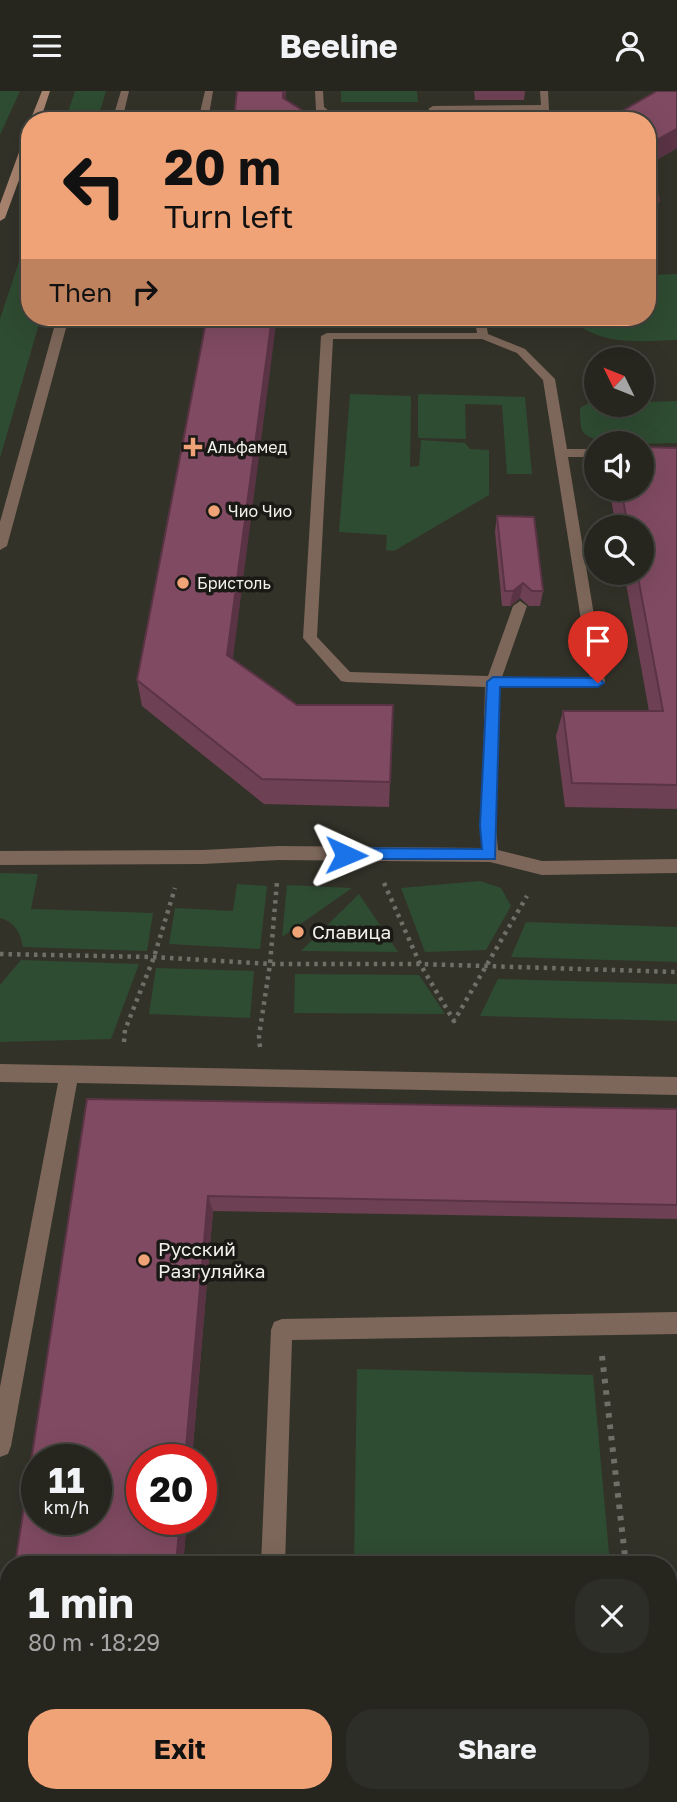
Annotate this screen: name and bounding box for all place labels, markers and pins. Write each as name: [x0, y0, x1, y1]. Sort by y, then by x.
place label: Альфамед: [207, 437, 287, 457]
marker: Альфамед: [185, 439, 201, 455]
place label: Чио Чио: [228, 501, 292, 521]
marker: Чио Чио: [206, 503, 222, 519]
place label: Бристоль: [197, 573, 271, 593]
marker: Бристоль: [175, 575, 191, 591]
pin: [568, 611, 628, 683]
place label: Славица: [312, 920, 391, 943]
marker: Славица: [290, 924, 306, 940]
place label: Русский Разгуляйка: [158, 1237, 266, 1282]
marker: Русский Разгуляйка: [136, 1252, 152, 1268]

